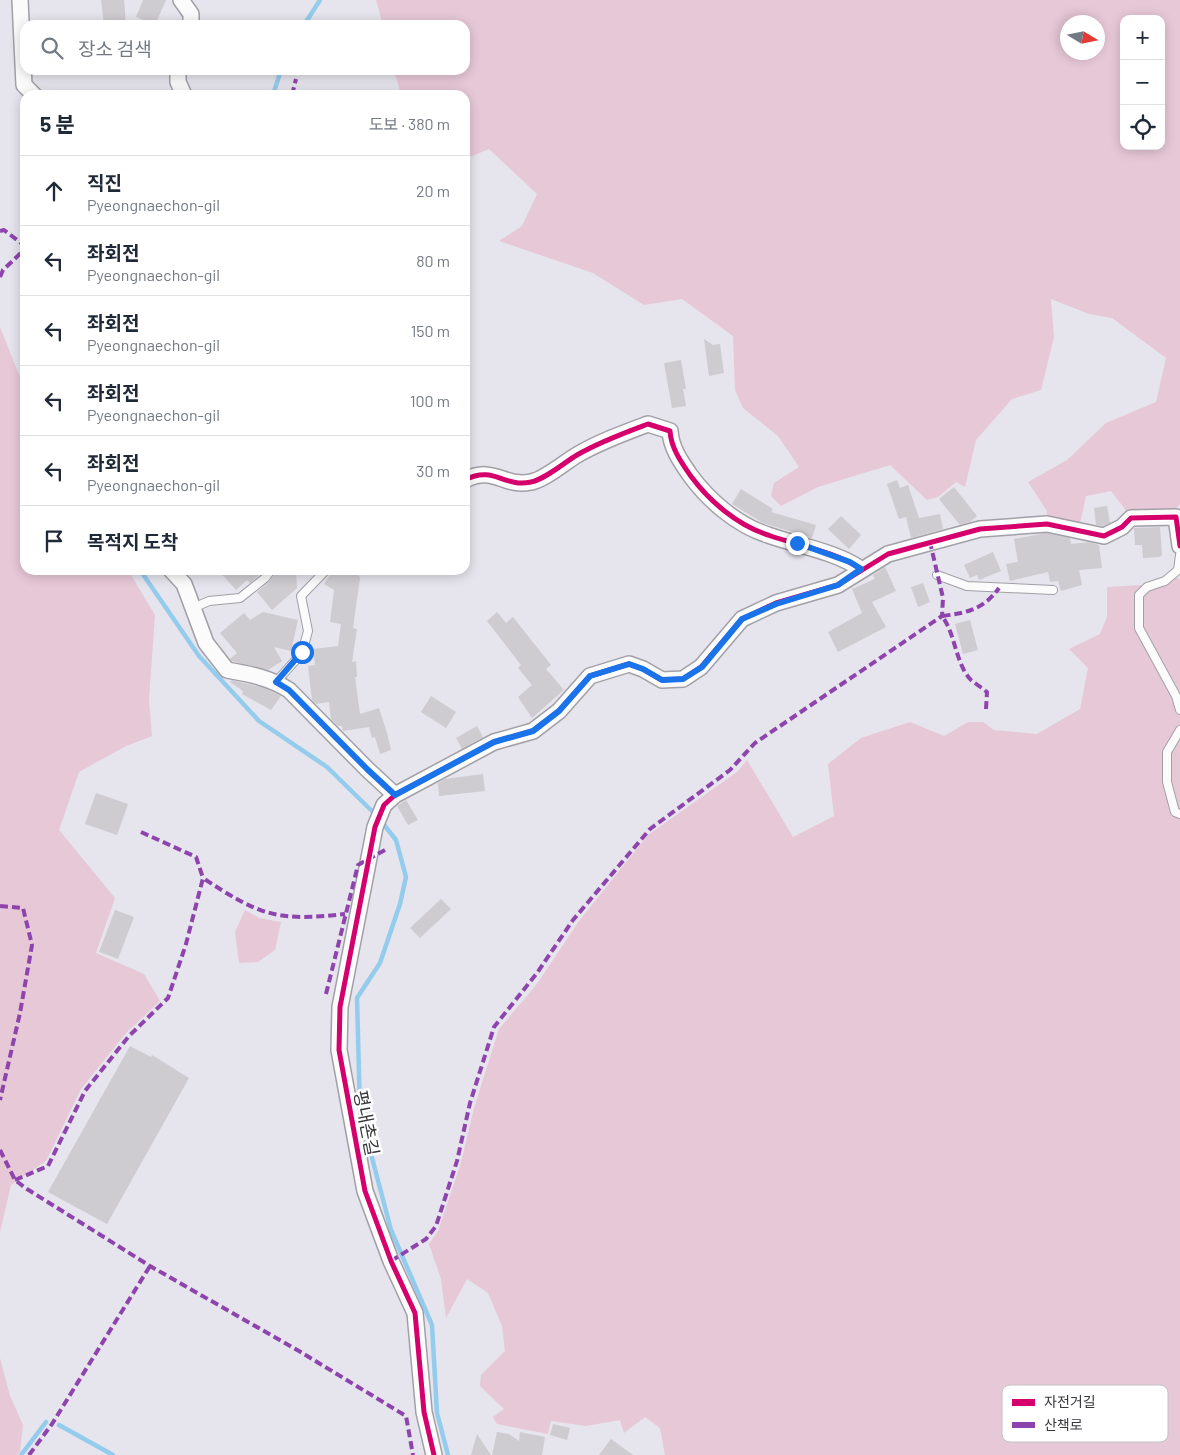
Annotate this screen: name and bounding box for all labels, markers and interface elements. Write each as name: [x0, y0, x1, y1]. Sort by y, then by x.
north arrow: [1060, 15, 1105, 60]
map controls: [1120, 15, 1165, 150]
button: +: [1120, 15, 1165, 60]
search box: [20, 20, 470, 75]
icon: search: [38, 34, 66, 62]
text: 장소 검색: [78, 37, 152, 60]
button: −: [1120, 60, 1165, 105]
button: locate: [1120, 105, 1165, 150]
text: 5 분: [40, 111, 75, 136]
text: 도보 · 380 m: [369, 114, 450, 133]
text: 직진: [87, 171, 122, 194]
icon: ahead: [40, 177, 68, 205]
text: 20 m: [416, 181, 450, 200]
text: Pyeongnaechon-gil: [87, 195, 220, 214]
text: 좌회전: [87, 241, 139, 264]
icon: left: [40, 247, 68, 275]
text: 80 m: [416, 251, 450, 270]
text: Pyeongnaechon-gil: [87, 265, 220, 284]
text: 좌회전: [87, 311, 139, 334]
icon: left: [40, 317, 68, 345]
text: 150 m: [411, 321, 450, 340]
text: Pyeongnaechon-gil: [87, 335, 220, 354]
text: 좌회전: [87, 381, 139, 404]
icon: left: [40, 387, 68, 415]
text: 100 m: [410, 391, 450, 410]
text: Pyeongnaechon-gil: [87, 405, 220, 424]
text: 좌회전: [87, 451, 139, 474]
icon: left: [40, 457, 68, 485]
text: 30 m: [416, 461, 450, 480]
text: Pyeongnaechon-gil: [87, 475, 220, 494]
icon: arrive: [40, 527, 68, 555]
text: 목적지 도착: [87, 530, 178, 553]
route end: [786, 532, 809, 555]
route start: [291, 641, 314, 664]
street label: 평내촌길: [350, 1088, 384, 1158]
legend: [1002, 1385, 1168, 1442]
text: 자전거길: [1044, 1393, 1096, 1410]
text: 산책로: [1044, 1416, 1083, 1433]

